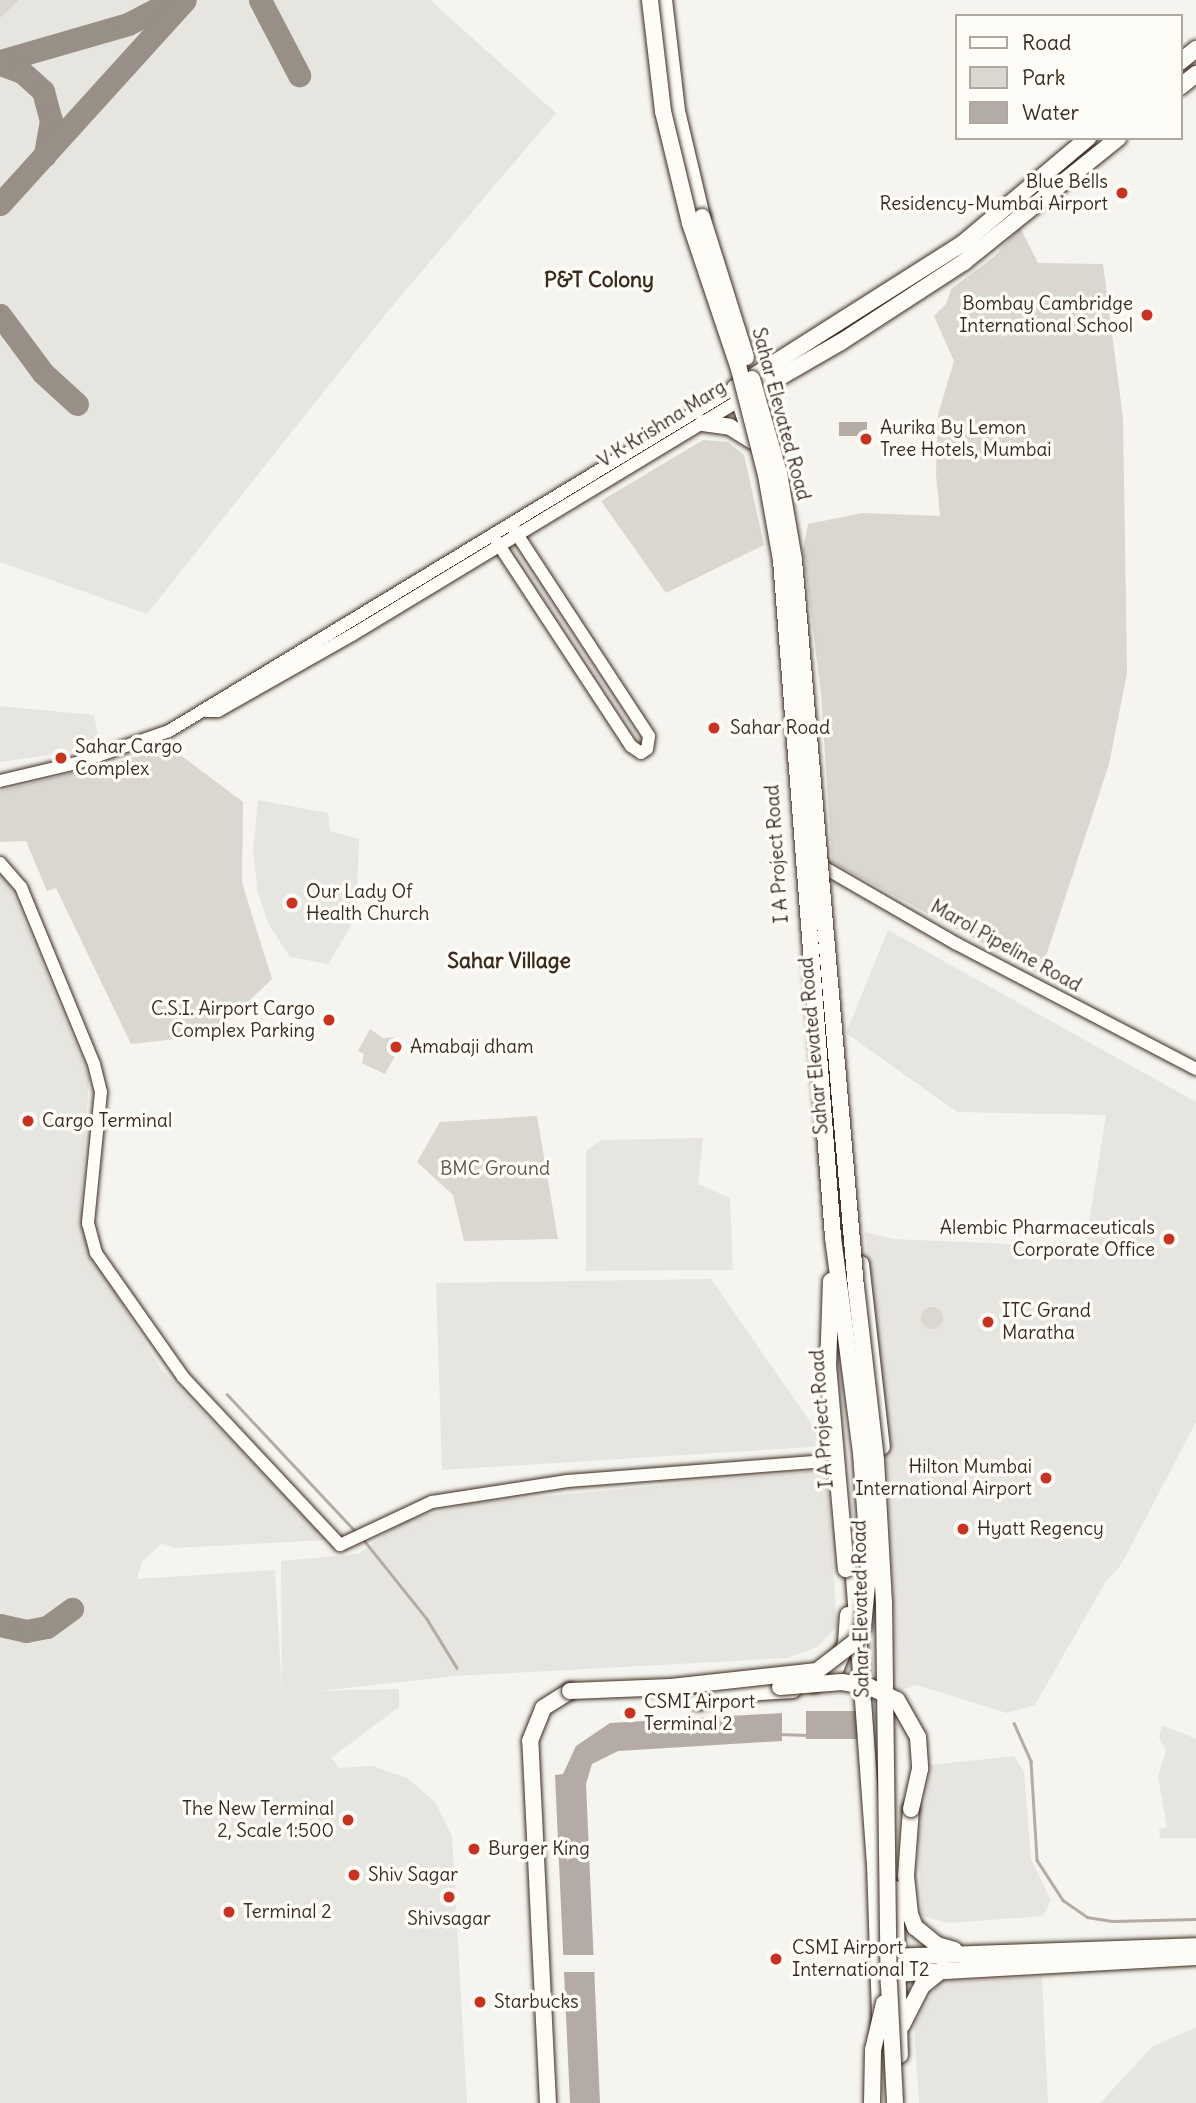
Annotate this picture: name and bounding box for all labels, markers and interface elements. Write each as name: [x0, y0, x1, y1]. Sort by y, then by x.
legend: [954, 14, 1182, 140]
text: Road: [1022, 29, 1071, 56]
text: Park: [1022, 64, 1065, 91]
text: Water: [1022, 99, 1079, 126]
place label: Blue Bells Residency-Mumbai Airport: [879, 171, 1108, 215]
marker: Blue Bells Residency-Mumbai Airport: [1114, 185, 1130, 201]
district label: P&T Colony: [544, 267, 654, 293]
place label: Bombay Cambridge International School: [959, 293, 1133, 337]
marker: Bombay Cambridge International School: [1139, 307, 1155, 323]
street label: Sahar Elevated Road: [747, 325, 815, 503]
street label: V K Krishna Marg: [594, 375, 730, 473]
place label: Aurika By Lemon Tree Hotels, Mumbai: [880, 417, 1052, 461]
marker: Aurika By Lemon Tree Hotels, Mumbai: [858, 431, 874, 447]
place label: Sahar Road: [730, 717, 830, 739]
marker: Sahar Road: [704, 718, 724, 738]
place label: Sahar Cargo Complex: [75, 736, 183, 780]
marker: Sahar Cargo Complex: [53, 750, 69, 766]
street label: I A Project Road: [761, 784, 793, 924]
place label: Our Lady Of Health Church: [306, 881, 429, 925]
marker: Our Lady Of Health Church: [284, 895, 300, 911]
street label: Marol Pipeline Road: [927, 895, 1085, 997]
district label: Sahar Village: [447, 948, 571, 974]
street label: Sahar Elevated Road: [795, 956, 833, 1136]
place label: C.S.I. Airport Cargo Complex Parking: [151, 998, 315, 1042]
marker: C.S.I. Airport Cargo Complex Parking: [321, 1012, 337, 1028]
place label: Amabaji dham: [410, 1036, 534, 1058]
marker: Amabaji dham: [388, 1039, 404, 1055]
place label: Cargo Terminal: [42, 1110, 172, 1132]
marker: Cargo Terminal: [20, 1113, 36, 1129]
park label: BMC Ground: [440, 1158, 550, 1180]
place label: Alembic Pharmaceuticals Corporate Office: [940, 1217, 1155, 1261]
marker: Alembic Pharmaceuticals Corporate Office: [1161, 1231, 1177, 1247]
place label: ITC Grand Maratha: [1002, 1300, 1091, 1344]
marker: ITC Grand Maratha: [980, 1314, 996, 1330]
street label: I A Project Road: [806, 1349, 838, 1489]
place label: Hilton Mumbai International Airport: [855, 1456, 1032, 1500]
marker: Hilton Mumbai International Airport: [1038, 1470, 1054, 1486]
place label: Hyatt Regency: [977, 1518, 1104, 1540]
street label: Sahar Elevated Road: [848, 1520, 874, 1698]
marker: Hyatt Regency: [955, 1521, 971, 1537]
place label: CSMI Airport Terminal 2: [644, 1691, 755, 1735]
marker: CSMI Airport Terminal 2: [622, 1705, 638, 1721]
place label: The New Terminal 2, Scale 1:500: [182, 1798, 334, 1842]
marker: The New Terminal 2, Scale 1:500: [340, 1812, 356, 1828]
place label: Burger King: [488, 1838, 590, 1860]
marker: Burger King: [466, 1841, 482, 1857]
place label: Shiv Sagar: [368, 1864, 458, 1886]
marker: Shiv Sagar: [346, 1867, 362, 1883]
marker: Shivsagar: [441, 1889, 457, 1905]
place label: Terminal 2: [243, 1901, 332, 1923]
marker: Terminal 2: [221, 1904, 237, 1920]
place label: Shivsagar: [407, 1908, 491, 1930]
place label: CSMI Airport International T2: [792, 1937, 929, 1981]
marker: CSMI Airport International T2: [766, 1949, 786, 1969]
place label: Starbucks: [494, 1991, 579, 2013]
marker: Starbucks: [472, 1994, 488, 2010]

